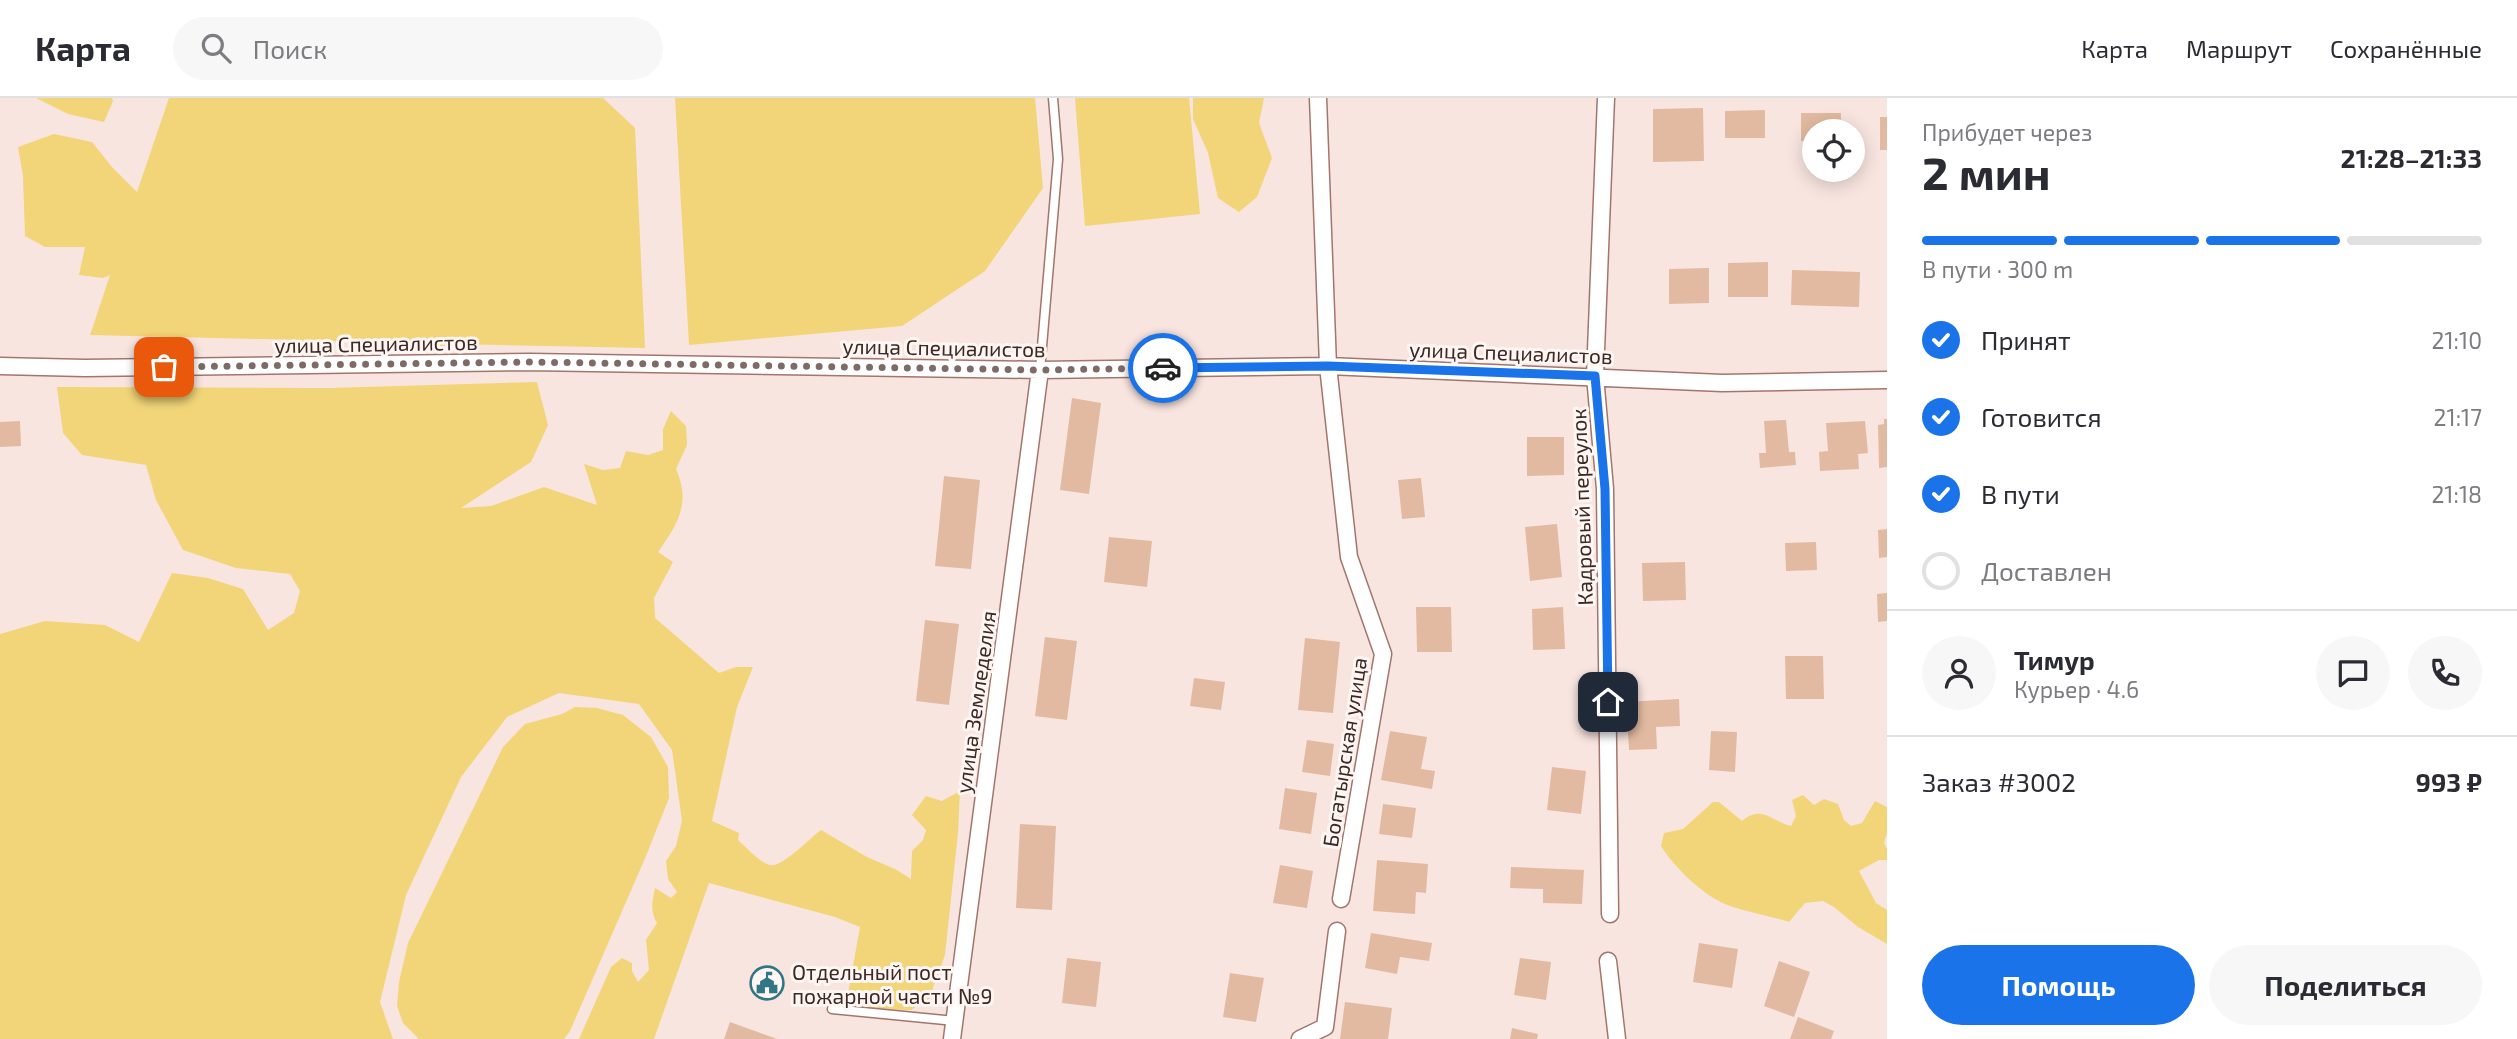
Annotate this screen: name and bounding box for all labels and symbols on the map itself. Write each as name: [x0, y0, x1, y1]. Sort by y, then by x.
street label: улица Специалистов: [274, 329, 478, 358]
street label: улица Специалистов: [842, 333, 1046, 362]
courier: [1128, 333, 1198, 403]
street label: улица Специалистов: [1409, 336, 1613, 369]
pin: [134, 337, 194, 397]
street label: Кадровый переулок: [1565, 408, 1598, 606]
street label: улица Земледелия: [950, 609, 1001, 795]
street label: Богатырская улица: [1317, 655, 1372, 849]
pin: [1578, 672, 1638, 732]
place label: Отдельный пост пожарной части №9: [792, 959, 992, 1008]
public building icon: Отдельный пост пожарной части №9: [748, 964, 786, 1002]

